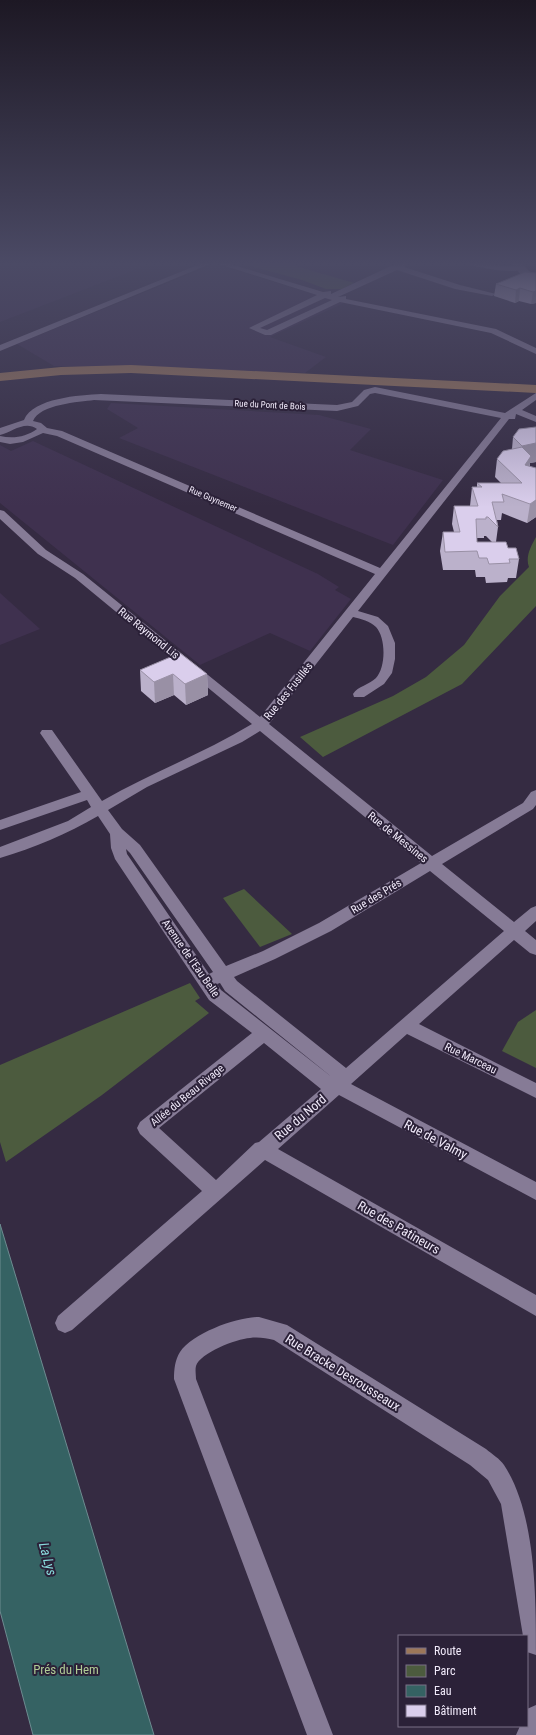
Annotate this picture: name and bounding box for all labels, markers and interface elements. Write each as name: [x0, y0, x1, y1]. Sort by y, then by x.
street label: Rue du Pont de Bois: [234, 398, 306, 412]
street label: Rue Guynemer: [188, 484, 239, 514]
street label: Rue Raymond Lis: [116, 605, 182, 662]
street label: Rue des Fusillés: [261, 660, 316, 723]
street label: Rue de Messines: [365, 809, 430, 866]
street label: Rue des Prés: [349, 876, 404, 917]
street label: Avenue de l'Eau Belle: [159, 917, 222, 1000]
street label: Rue Marceau: [443, 1040, 499, 1077]
street label: Allée du Beau Rivage: [148, 1062, 227, 1129]
street label: Rue du Nord: [271, 1091, 329, 1143]
street label: Rue de Valmy: [402, 1117, 470, 1163]
street label: Rue des Patineurs: [355, 1198, 443, 1257]
street label: Rue Bracke Desrousseaux: [283, 1331, 403, 1414]
water label: La Lys: [36, 1541, 60, 1577]
legend: [398, 1635, 528, 1727]
text: Route: [434, 1644, 462, 1658]
park label: Prés du Hem: [33, 1662, 99, 1677]
text: Parc: [434, 1664, 456, 1678]
text: Eau: [434, 1684, 452, 1698]
text: Bâtiment: [434, 1704, 477, 1718]

